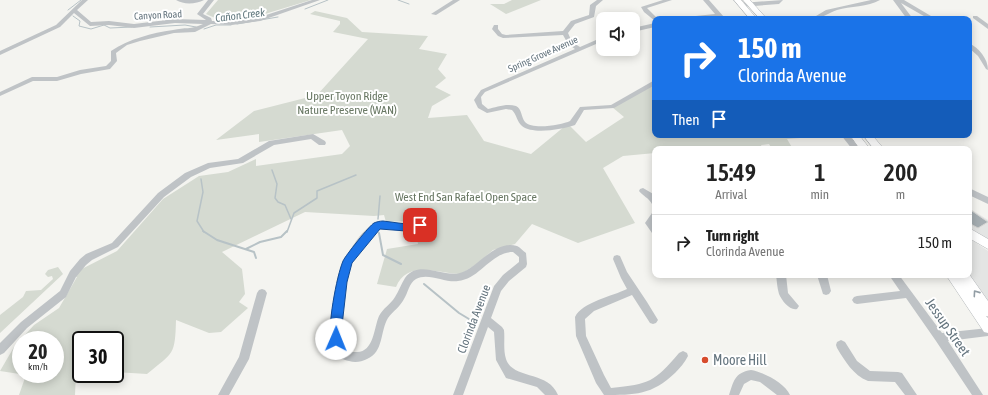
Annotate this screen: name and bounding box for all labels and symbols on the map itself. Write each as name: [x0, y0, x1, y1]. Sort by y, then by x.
water label: Cañon Creek: [215, 6, 266, 24]
street label: Canyon Road: [134, 8, 183, 22]
street label: Spring Grove Avenue: [506, 34, 580, 74]
park label: Upper Toyon Ridge Nature Preserve (WAN): [297, 89, 397, 117]
park label: West End San Rafael Open Space: [395, 190, 537, 204]
pin: [403, 208, 437, 242]
street label: Clorinda Avenue: [454, 283, 494, 355]
one-way arrow: [974, 290, 981, 297]
street label: Jessup Street: [922, 295, 974, 359]
position arrow: [315, 318, 357, 360]
speed limit sign: 30: [72, 331, 124, 383]
place label: Moore Hill: [713, 352, 767, 368]
marker: Moore Hill: [700, 355, 710, 365]

